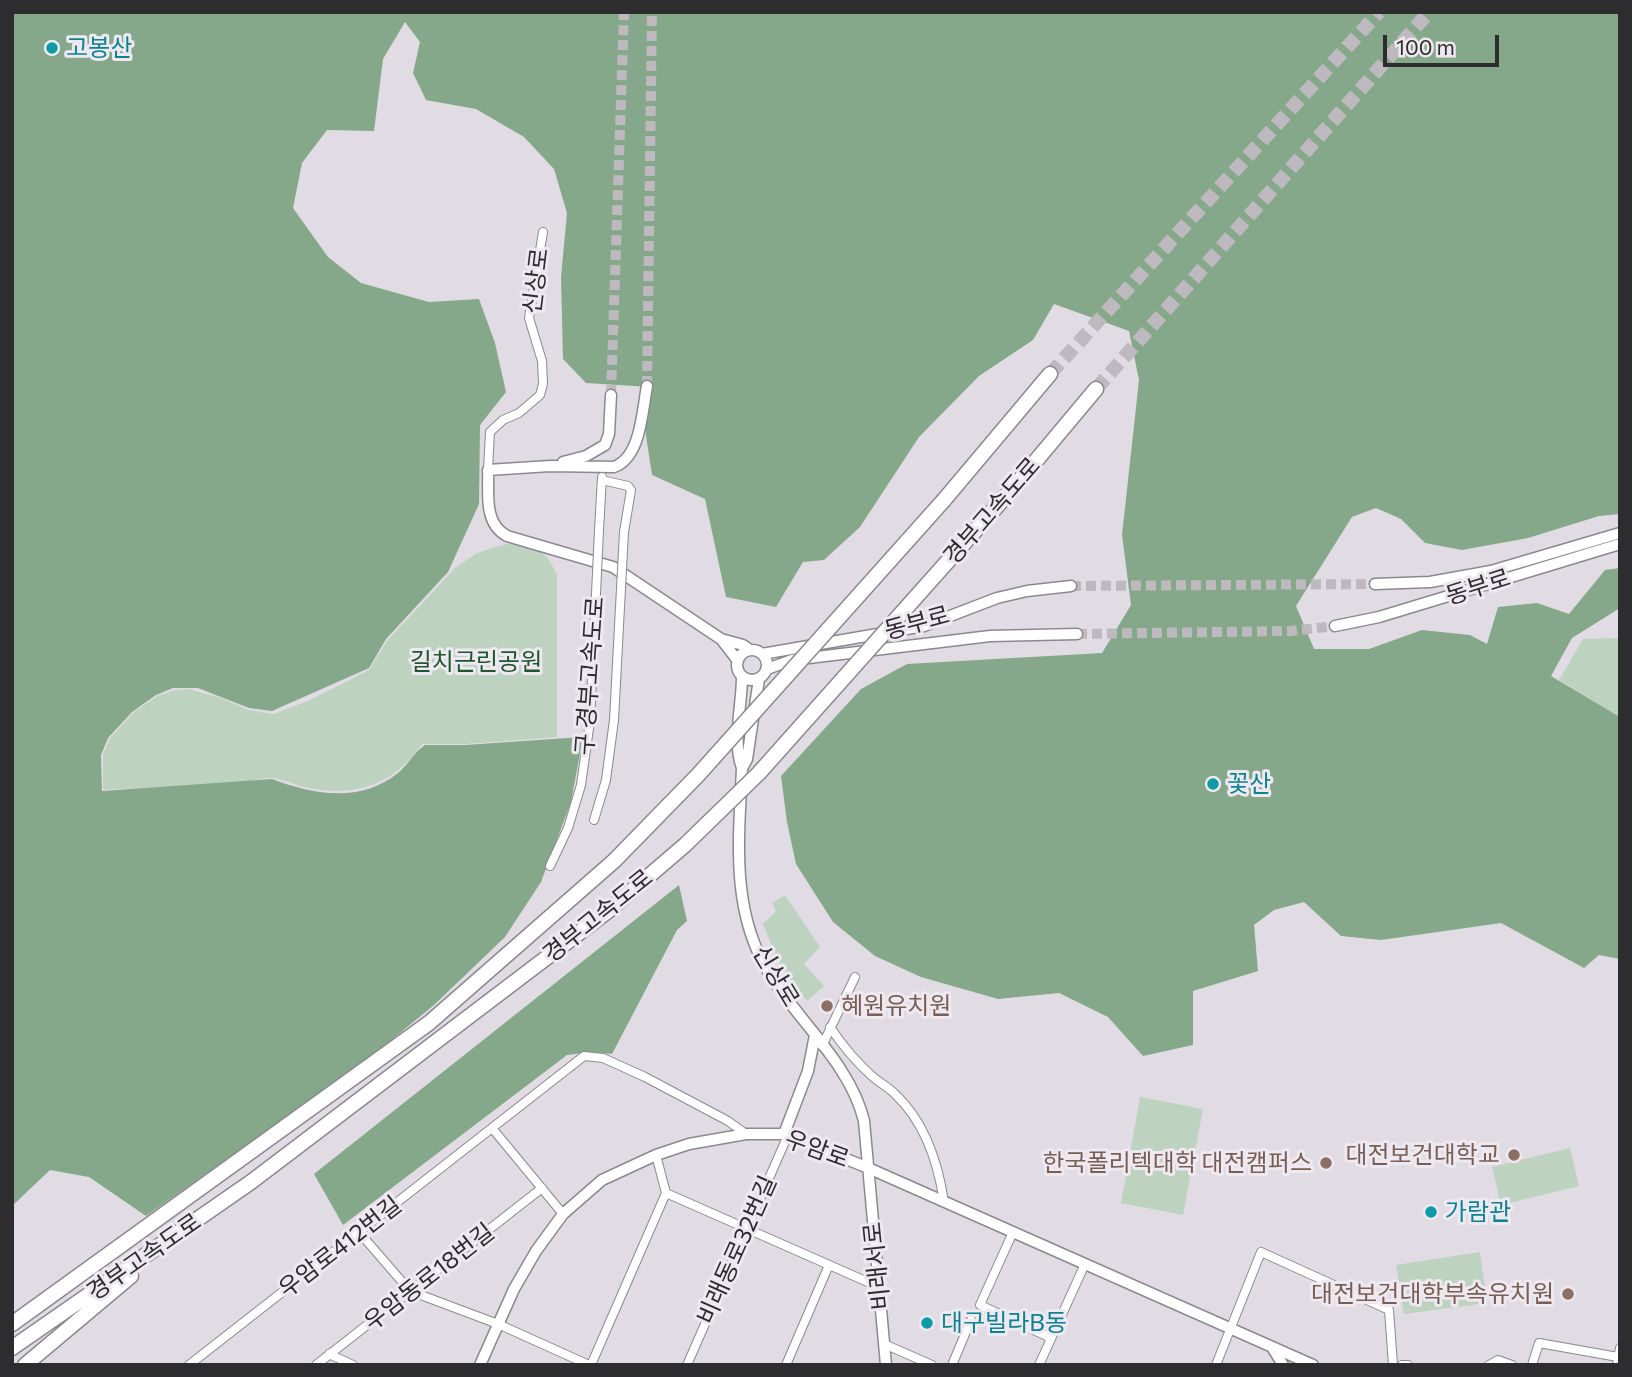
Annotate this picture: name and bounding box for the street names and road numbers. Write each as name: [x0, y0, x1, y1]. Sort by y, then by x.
street label: 신상로: [518, 246, 554, 316]
street label: 경부고속도로: [938, 452, 1046, 570]
street label: 동부로: [1442, 563, 1514, 611]
street label: 구 경부고속도로: [570, 596, 610, 756]
street label: 동부로: [881, 601, 953, 645]
street label: 경부고속도로: [537, 863, 659, 969]
street label: 신상로: [747, 940, 805, 1012]
street label: 우암로: [781, 1124, 853, 1174]
street label: 비래동로32번길: [691, 1171, 783, 1329]
street label: 우암로412번길: [273, 1190, 407, 1304]
street label: 경부고속도로: [81, 1207, 207, 1307]
street label: 우암동로18번길: [358, 1217, 500, 1337]
street label: 비래서로: [858, 1221, 896, 1311]

